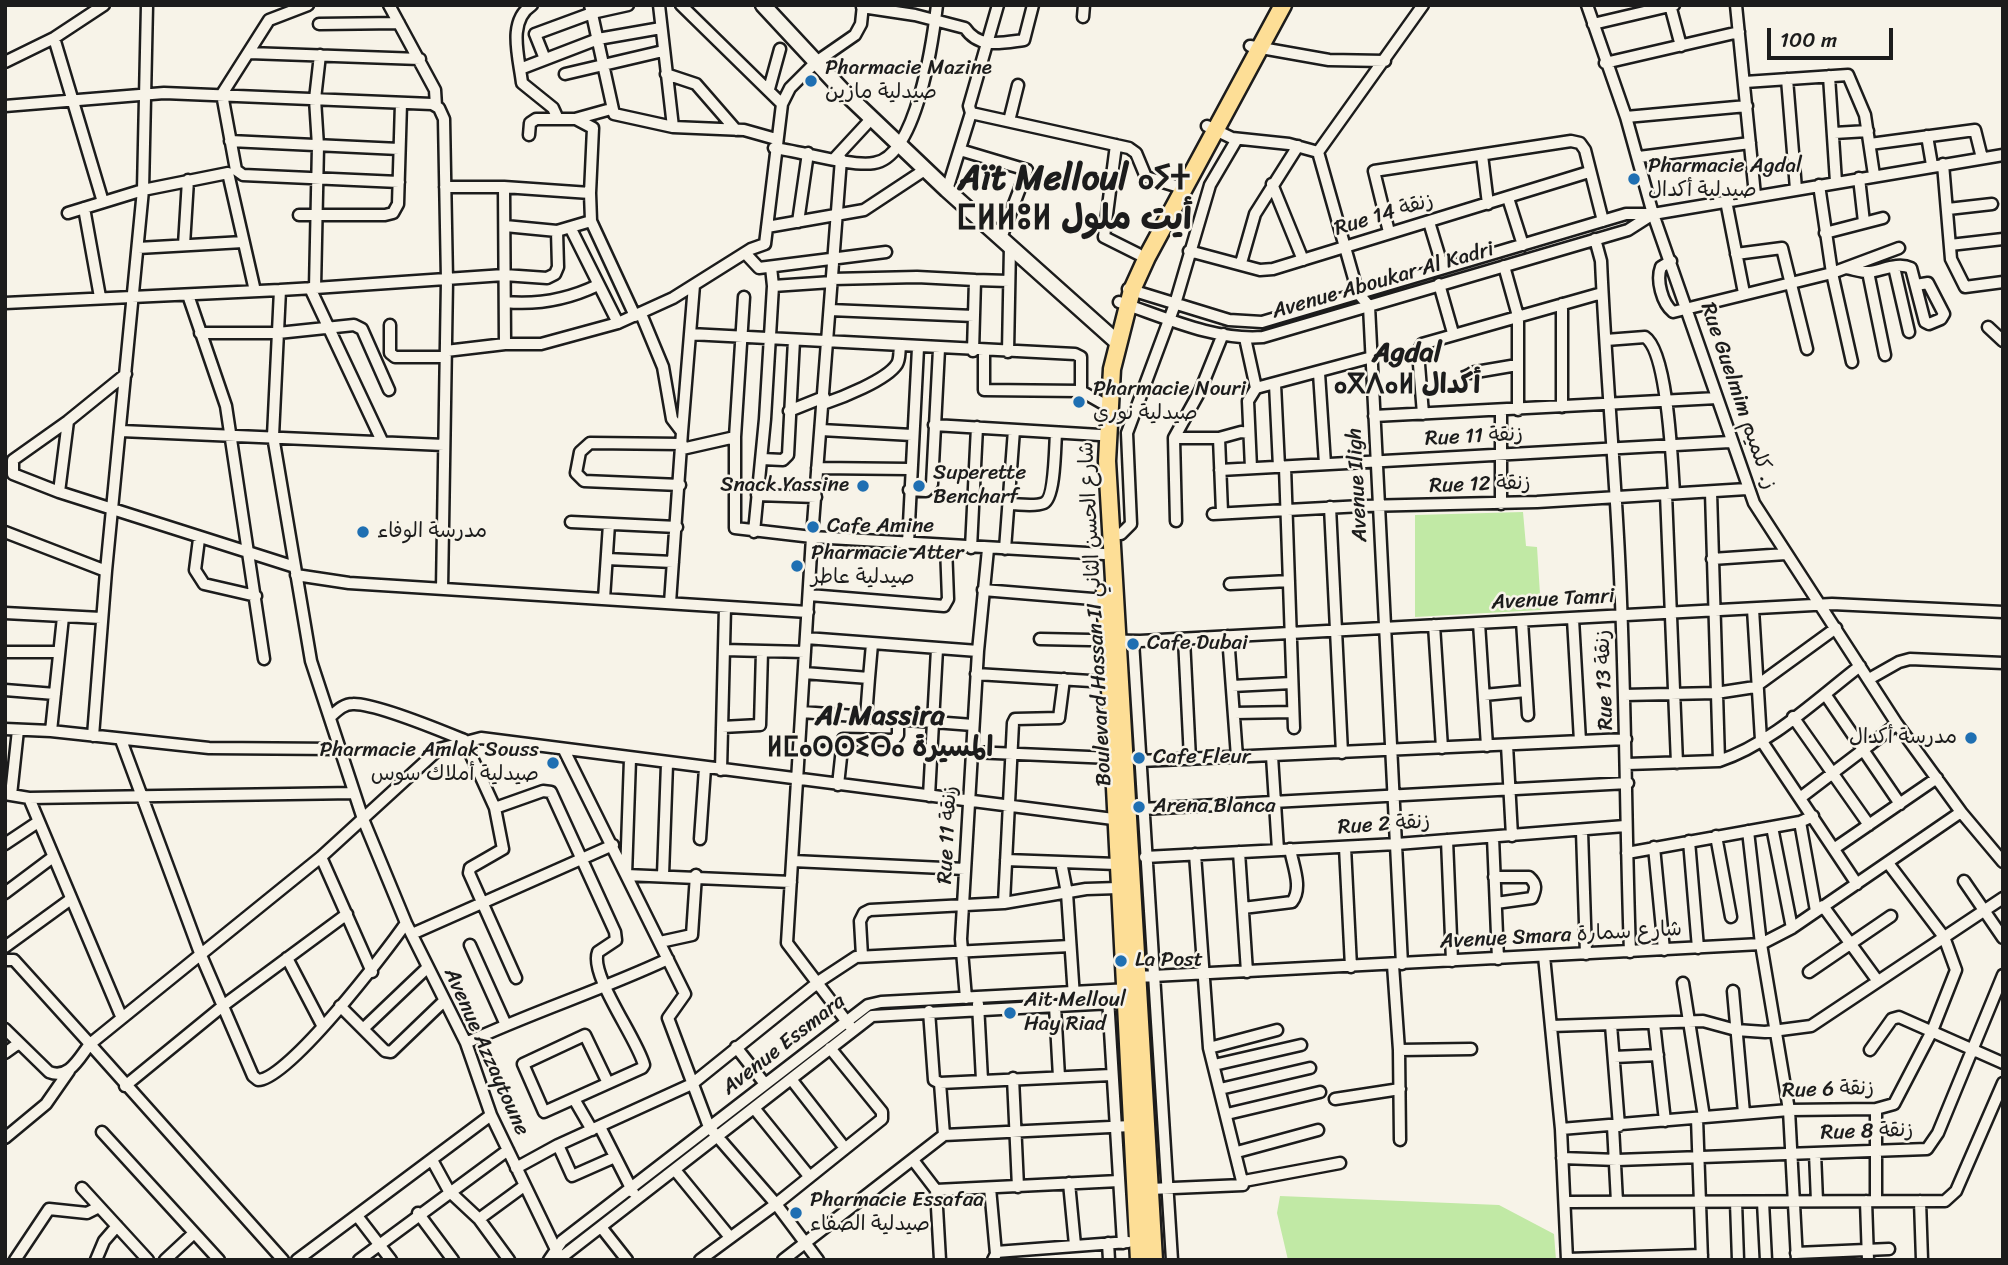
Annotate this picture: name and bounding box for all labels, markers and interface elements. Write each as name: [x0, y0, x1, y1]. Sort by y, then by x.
scale bar: [1770, 14, 1896, 58]
text: 100 m: [1780, 21, 1837, 59]
place label: Pharmacie Mazine صيدلية مازين: [825, 56, 992, 106]
marker: Pharmacie Mazine صيدلية مازين: [803, 73, 819, 89]
place label: Pharmacie Agdal صيدلية أكدال: [1648, 154, 1802, 204]
district label: Aït Melloul ⴰⵢⵜ ⵎⵍⵍⵓⵍ أيت ملول: [956, 159, 1192, 241]
marker: Pharmacie Agdal صيدلية أكدال: [1626, 171, 1642, 187]
street label: Rue 14 زنقة: [1331, 188, 1437, 242]
street label: Avenue Aboukar Al Kadri: [1269, 237, 1497, 325]
street label: Rue Guelmim ز. كلميم: [1694, 299, 1782, 493]
district label: Agdal ⴰⴳⴷⴰⵍ أگدال: [1334, 337, 1480, 403]
place label: Pharmacie Nouri صيدلية نوري: [1093, 377, 1246, 427]
marker: Pharmacie Nouri صيدلية نوري: [1071, 394, 1087, 410]
street label: Rue 11 زنقة: [1424, 422, 1524, 452]
street label: Avenue Iligh: [1342, 427, 1374, 543]
street label: Boulevard Hassan II شارع الحسن الثاني: [1074, 441, 1118, 787]
place label: Superette Bencharf: [933, 461, 1026, 511]
street label: Rue 12 زنقة: [1429, 471, 1531, 499]
place label: Snack Yassine: [720, 473, 849, 499]
marker: Snack Yassine: [855, 478, 871, 494]
marker: Superette Bencharf: [911, 478, 927, 494]
place label: Cafe Amine: [827, 514, 934, 540]
place label: مدرسة الوفاء: [377, 519, 487, 545]
marker: Cafe Amine: [805, 519, 821, 535]
marker: مدرسة الوفاء: [355, 524, 371, 540]
place label: Pharmacie Atter صيدلية عاطر: [811, 541, 964, 591]
marker: Pharmacie Atter صيدلية عاطر: [789, 558, 805, 574]
street label: Avenue Tamri: [1491, 584, 1615, 616]
street label: Rue 13 زنقة: [1591, 629, 1619, 731]
place label: Cafe Dubai: [1147, 631, 1248, 657]
marker: Cafe Dubai: [1125, 636, 1141, 652]
district label: Al Massira ⵍⵎⴰⵙⵙⵉⵔⴰ المسيرة: [767, 700, 993, 766]
place label: مدرسة أكدال: [1849, 725, 1957, 751]
marker: مدرسة أكدال: [1963, 730, 1979, 746]
place label: Pharmacie Amlak Souss صيدلية أملاك سوس: [319, 738, 539, 788]
place label: Cafe Fleur: [1153, 745, 1250, 771]
marker: Cafe Fleur: [1131, 750, 1147, 766]
marker: Pharmacie Amlak Souss صيدلية أملاك سوس: [545, 755, 561, 771]
street label: Rue 11 زنقة: [933, 785, 963, 885]
place label: Arena Blanca: [1153, 794, 1276, 820]
marker: Arena Blanca: [1131, 799, 1147, 815]
street label: Rue 2 زنقة: [1337, 809, 1431, 841]
street label: Avenue Smara شارع سمارة: [1439, 917, 1683, 955]
place label: La Post: [1135, 948, 1203, 974]
marker: La Post: [1113, 953, 1129, 969]
street label: Avenue Azzaytoune: [438, 964, 534, 1140]
place label: Ait Melloul Hay Riad: [1024, 988, 1126, 1038]
street label: Avenue Essmara: [717, 989, 851, 1101]
marker: Ait Melloul Hay Riad: [1002, 1005, 1018, 1021]
street label: Rue 6 زنقة: [1782, 1076, 1874, 1104]
street label: Rue 8 زنقة: [1820, 1118, 1914, 1146]
place label: Pharmacie Essafaa صيدلية الصفاء: [810, 1188, 984, 1238]
marker: Pharmacie Essafaa صيدلية الصفاء: [788, 1205, 804, 1221]

